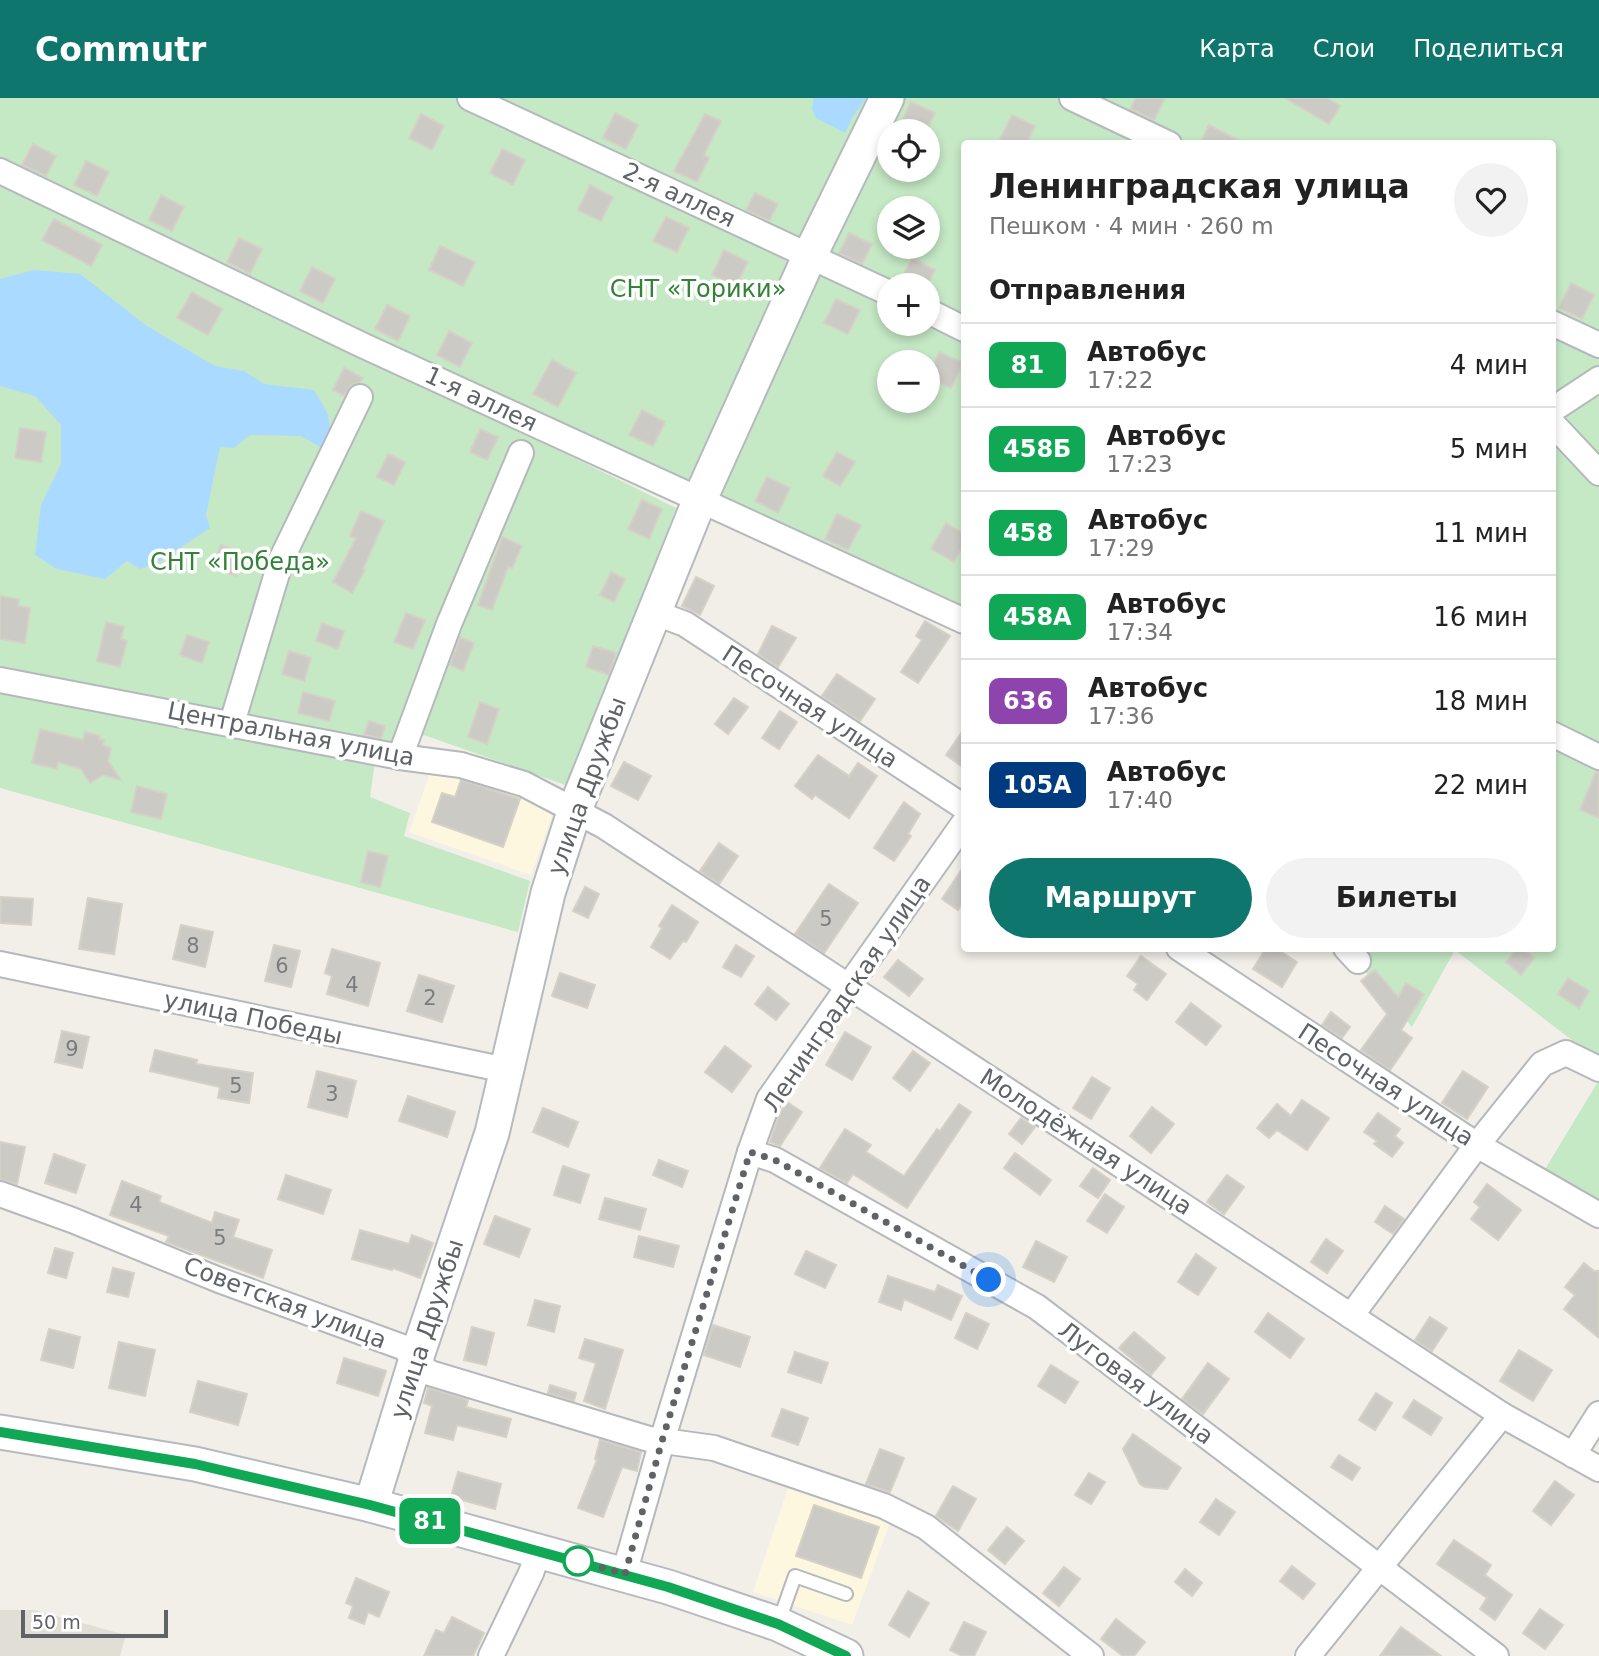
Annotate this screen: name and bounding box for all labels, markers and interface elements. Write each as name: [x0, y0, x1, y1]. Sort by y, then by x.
text: Commutr: [35, 30, 206, 69]
text: Карта: [1199, 35, 1275, 63]
text: Слои: [1313, 35, 1375, 63]
text: Поделиться: [1413, 35, 1564, 63]
map controls: [877, 119, 940, 413]
button: locate: [877, 119, 940, 182]
street label: 2-я аллея: [618, 157, 740, 233]
button: heart: [1454, 163, 1528, 237]
text: Ленинградская улица: [989, 167, 1410, 206]
button: layers: [877, 196, 940, 259]
text: Пешком · 4 мин · 260 m: [989, 213, 1274, 239]
button: +: [877, 273, 940, 336]
park label: СНТ «Торики»: [610, 275, 786, 303]
text: Отправления: [989, 275, 1186, 305]
text: Автобус: [1087, 337, 1207, 367]
button: −: [877, 350, 940, 413]
text: 4 мин: [1450, 350, 1528, 380]
text: 81: [1011, 351, 1044, 379]
street label: 1-я аллея: [420, 361, 542, 437]
text: 17:22: [1087, 367, 1153, 393]
text: Автобус: [1106, 421, 1226, 451]
text: 5 мин: [1450, 434, 1528, 464]
text: 458Б: [1003, 435, 1071, 463]
text: 17:23: [1106, 451, 1173, 477]
text: Автобус: [1088, 505, 1208, 535]
text: 11 мин: [1433, 518, 1528, 548]
text: 458: [1003, 519, 1053, 547]
text: 17:29: [1088, 535, 1154, 561]
park label: СНТ «Победа»: [150, 548, 330, 576]
text: Автобус: [1107, 589, 1227, 619]
text: 16 мин: [1433, 602, 1528, 632]
text: 458А: [1003, 603, 1072, 631]
text: 17:34: [1107, 619, 1173, 645]
street label: Песочная улица: [717, 640, 903, 774]
text: Автобус: [1088, 673, 1208, 703]
text: 18 мин: [1433, 686, 1528, 716]
text: 636: [1003, 687, 1053, 715]
street label: улица Дружбы: [542, 693, 632, 879]
street label: Центральная улица: [165, 696, 417, 772]
text: 17:36: [1088, 703, 1154, 729]
text: Автобус: [1107, 757, 1227, 787]
text: 22 мин: [1433, 770, 1528, 800]
text: 105А: [1003, 771, 1072, 799]
text: 17:40: [1107, 787, 1173, 813]
button: Маршрут: [989, 858, 1252, 938]
button: Билеты: [1266, 858, 1528, 938]
street label: Ленинградская улица: [757, 870, 937, 1118]
house number: 5: [819, 907, 833, 931]
house number: 8: [186, 934, 200, 958]
house number: 6: [275, 954, 289, 978]
house number: 4: [345, 973, 359, 997]
street label: улица Победы: [161, 985, 345, 1051]
house number: 2: [423, 986, 437, 1010]
street label: Песочная улица: [1293, 1018, 1479, 1152]
house number: 9: [65, 1037, 79, 1061]
street label: Молодёжная улица: [975, 1063, 1197, 1221]
house number: 5: [229, 1074, 243, 1098]
house number: 3: [325, 1082, 339, 1106]
house number: 4: [129, 1193, 143, 1217]
house number: 5: [213, 1226, 227, 1250]
street label: улица Дружбы: [385, 1236, 469, 1422]
street label: Советская улица: [180, 1251, 390, 1355]
your location: [971, 1262, 1006, 1297]
street label: Луговая улица: [1053, 1316, 1219, 1450]
line badge: 81: [398, 1498, 462, 1544]
text: 81: [413, 1507, 447, 1535]
unlabelled marker: [563, 1546, 593, 1576]
scale bar: [21, 1607, 168, 1639]
text: 50 m: [32, 1611, 81, 1633]

